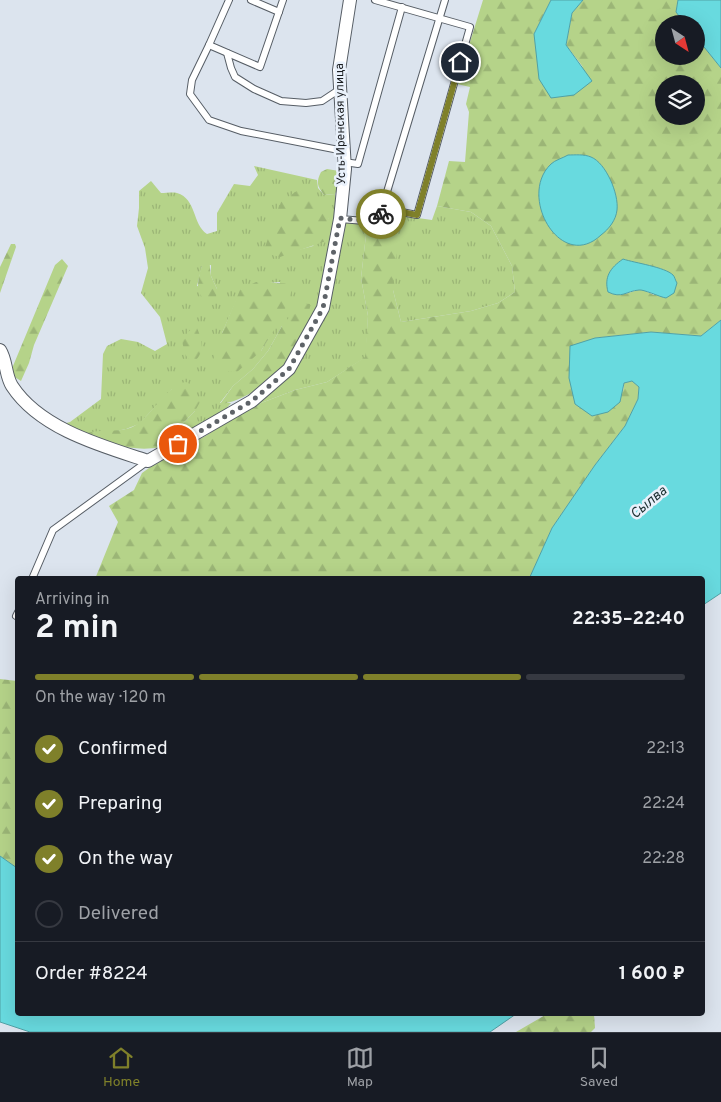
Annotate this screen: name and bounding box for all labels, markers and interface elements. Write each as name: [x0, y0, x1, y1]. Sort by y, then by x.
north arrow: [655, 15, 705, 65]
map controls: [655, 15, 705, 125]
pin: [439, 41, 481, 83]
icon: home: [446, 48, 474, 76]
street label: Усть-Иренская улица: [332, 63, 350, 185]
button: layers: [655, 75, 705, 125]
courier: [356, 189, 406, 239]
icon: bike: [367, 200, 395, 228]
pin: [157, 423, 199, 465]
icon: bag: [164, 430, 192, 458]
water label: Сылва: [627, 482, 671, 523]
text: Arriving in: [35, 590, 110, 610]
text: 22:35–22:40: [572, 607, 685, 631]
text: 2 min: [35, 609, 119, 649]
text: On the way · 120 m: [35, 688, 166, 708]
icon: check: [35, 735, 63, 763]
text: Confirmed: [78, 737, 168, 761]
text: 22:13: [646, 739, 685, 759]
icon: check: [35, 790, 63, 818]
text: Preparing: [78, 792, 162, 816]
text: 22:24: [642, 794, 685, 814]
icon: check: [35, 845, 63, 873]
text: On the way: [78, 847, 173, 871]
text: 22:28: [642, 849, 685, 869]
text: Delivered: [78, 902, 159, 926]
text: Order #8224: [35, 962, 148, 986]
text: 1 600 ₽: [619, 962, 685, 986]
tab: Home: [103, 1044, 140, 1091]
tab: Map: [346, 1044, 374, 1091]
tab: Saved: [580, 1044, 618, 1091]

